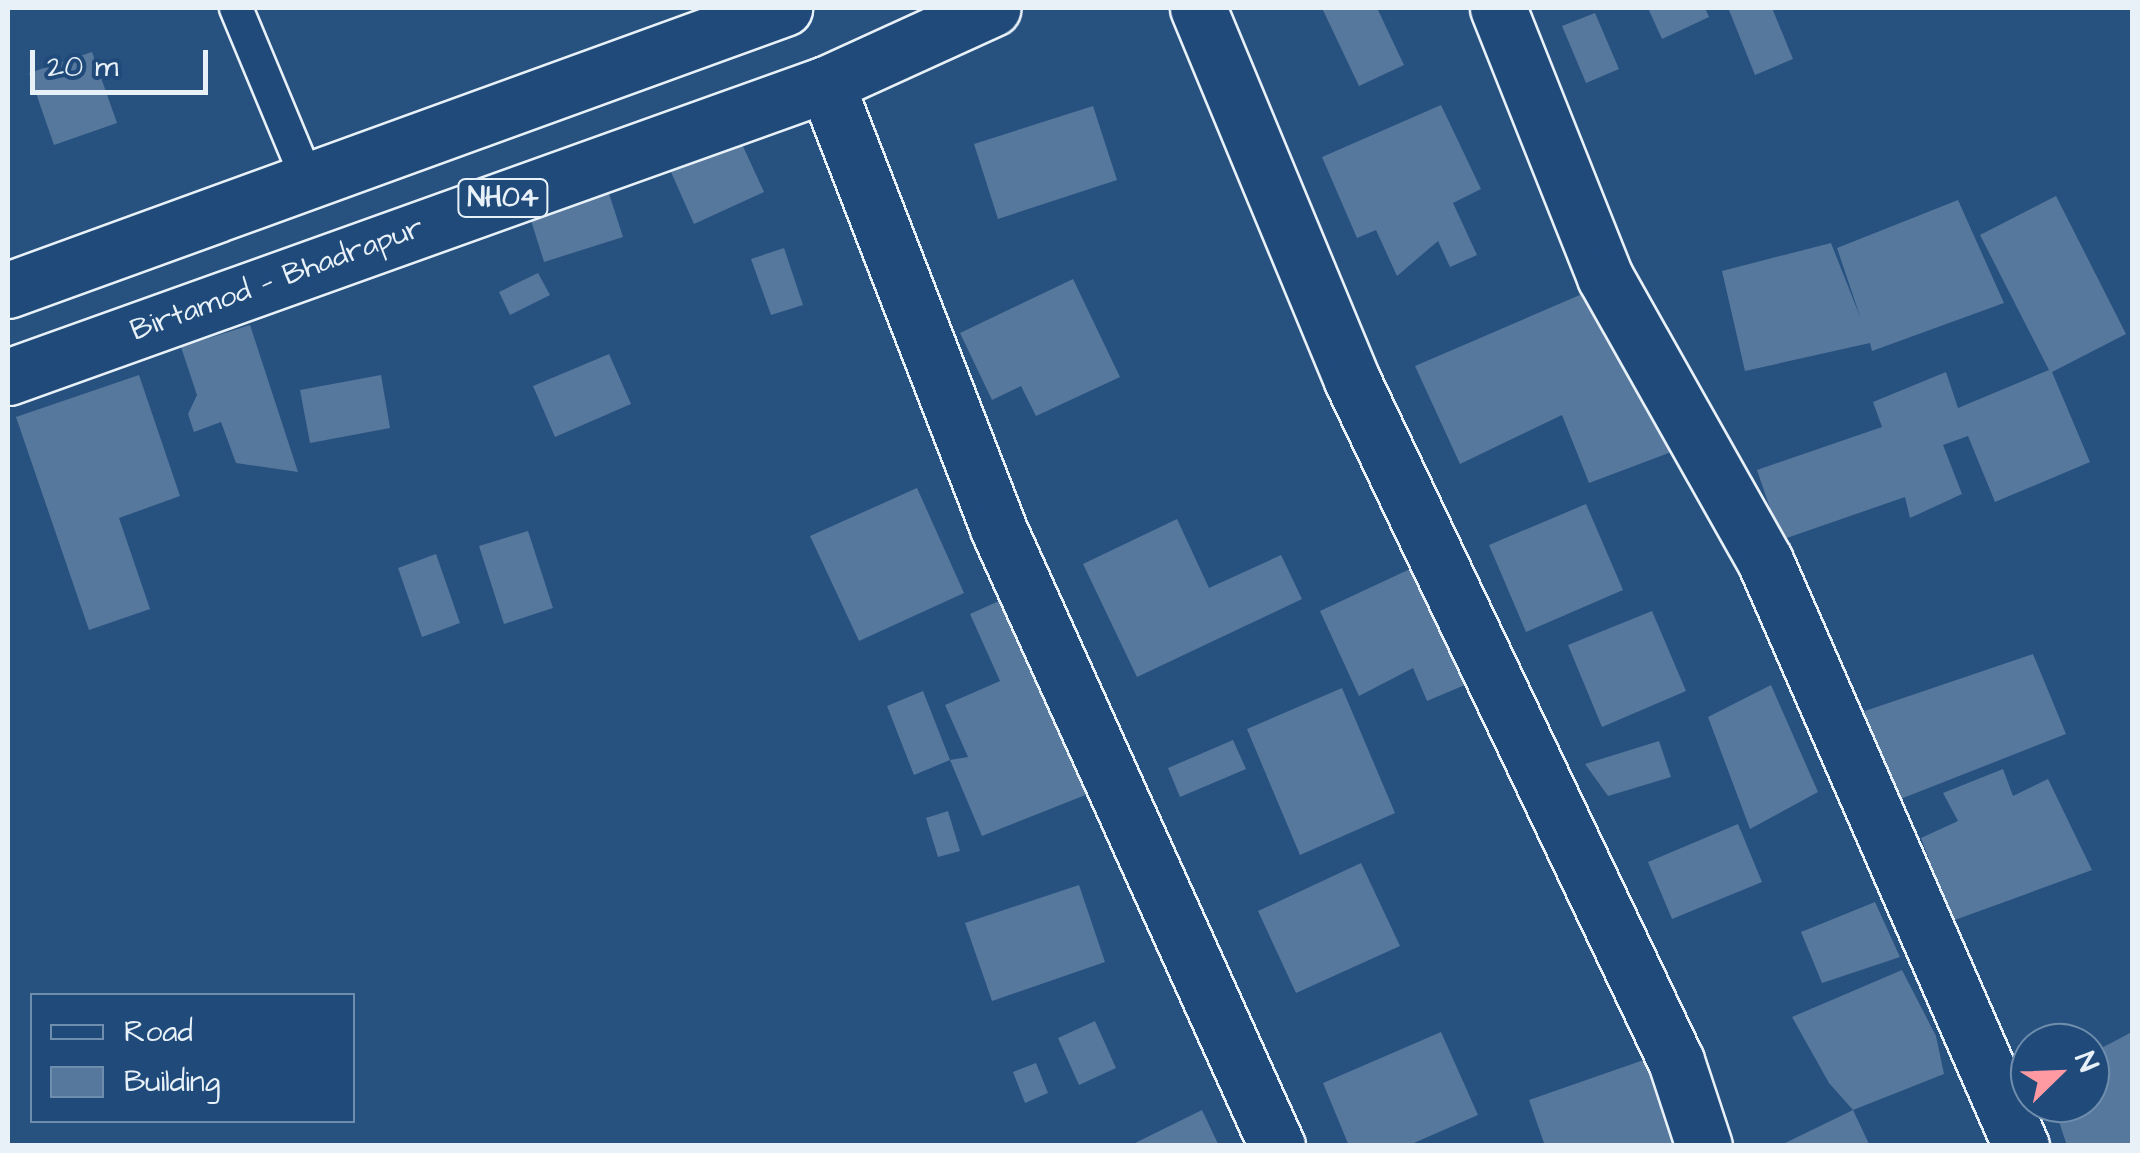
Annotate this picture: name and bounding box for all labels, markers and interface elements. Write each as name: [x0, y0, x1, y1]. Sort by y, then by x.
scale bar: [35, 30, 212, 92]
text: 20 m: [47, 46, 118, 88]
road number: NH04: [456, 175, 550, 221]
street label: Birtamod — Bhadrapur: [126, 209, 428, 349]
legend: [30, 993, 355, 1123]
text: Road: [124, 1011, 193, 1053]
north arrow: [2010, 1023, 2110, 1123]
text: N: [2065, 1046, 2108, 1078]
text: Building: [124, 1061, 220, 1103]

